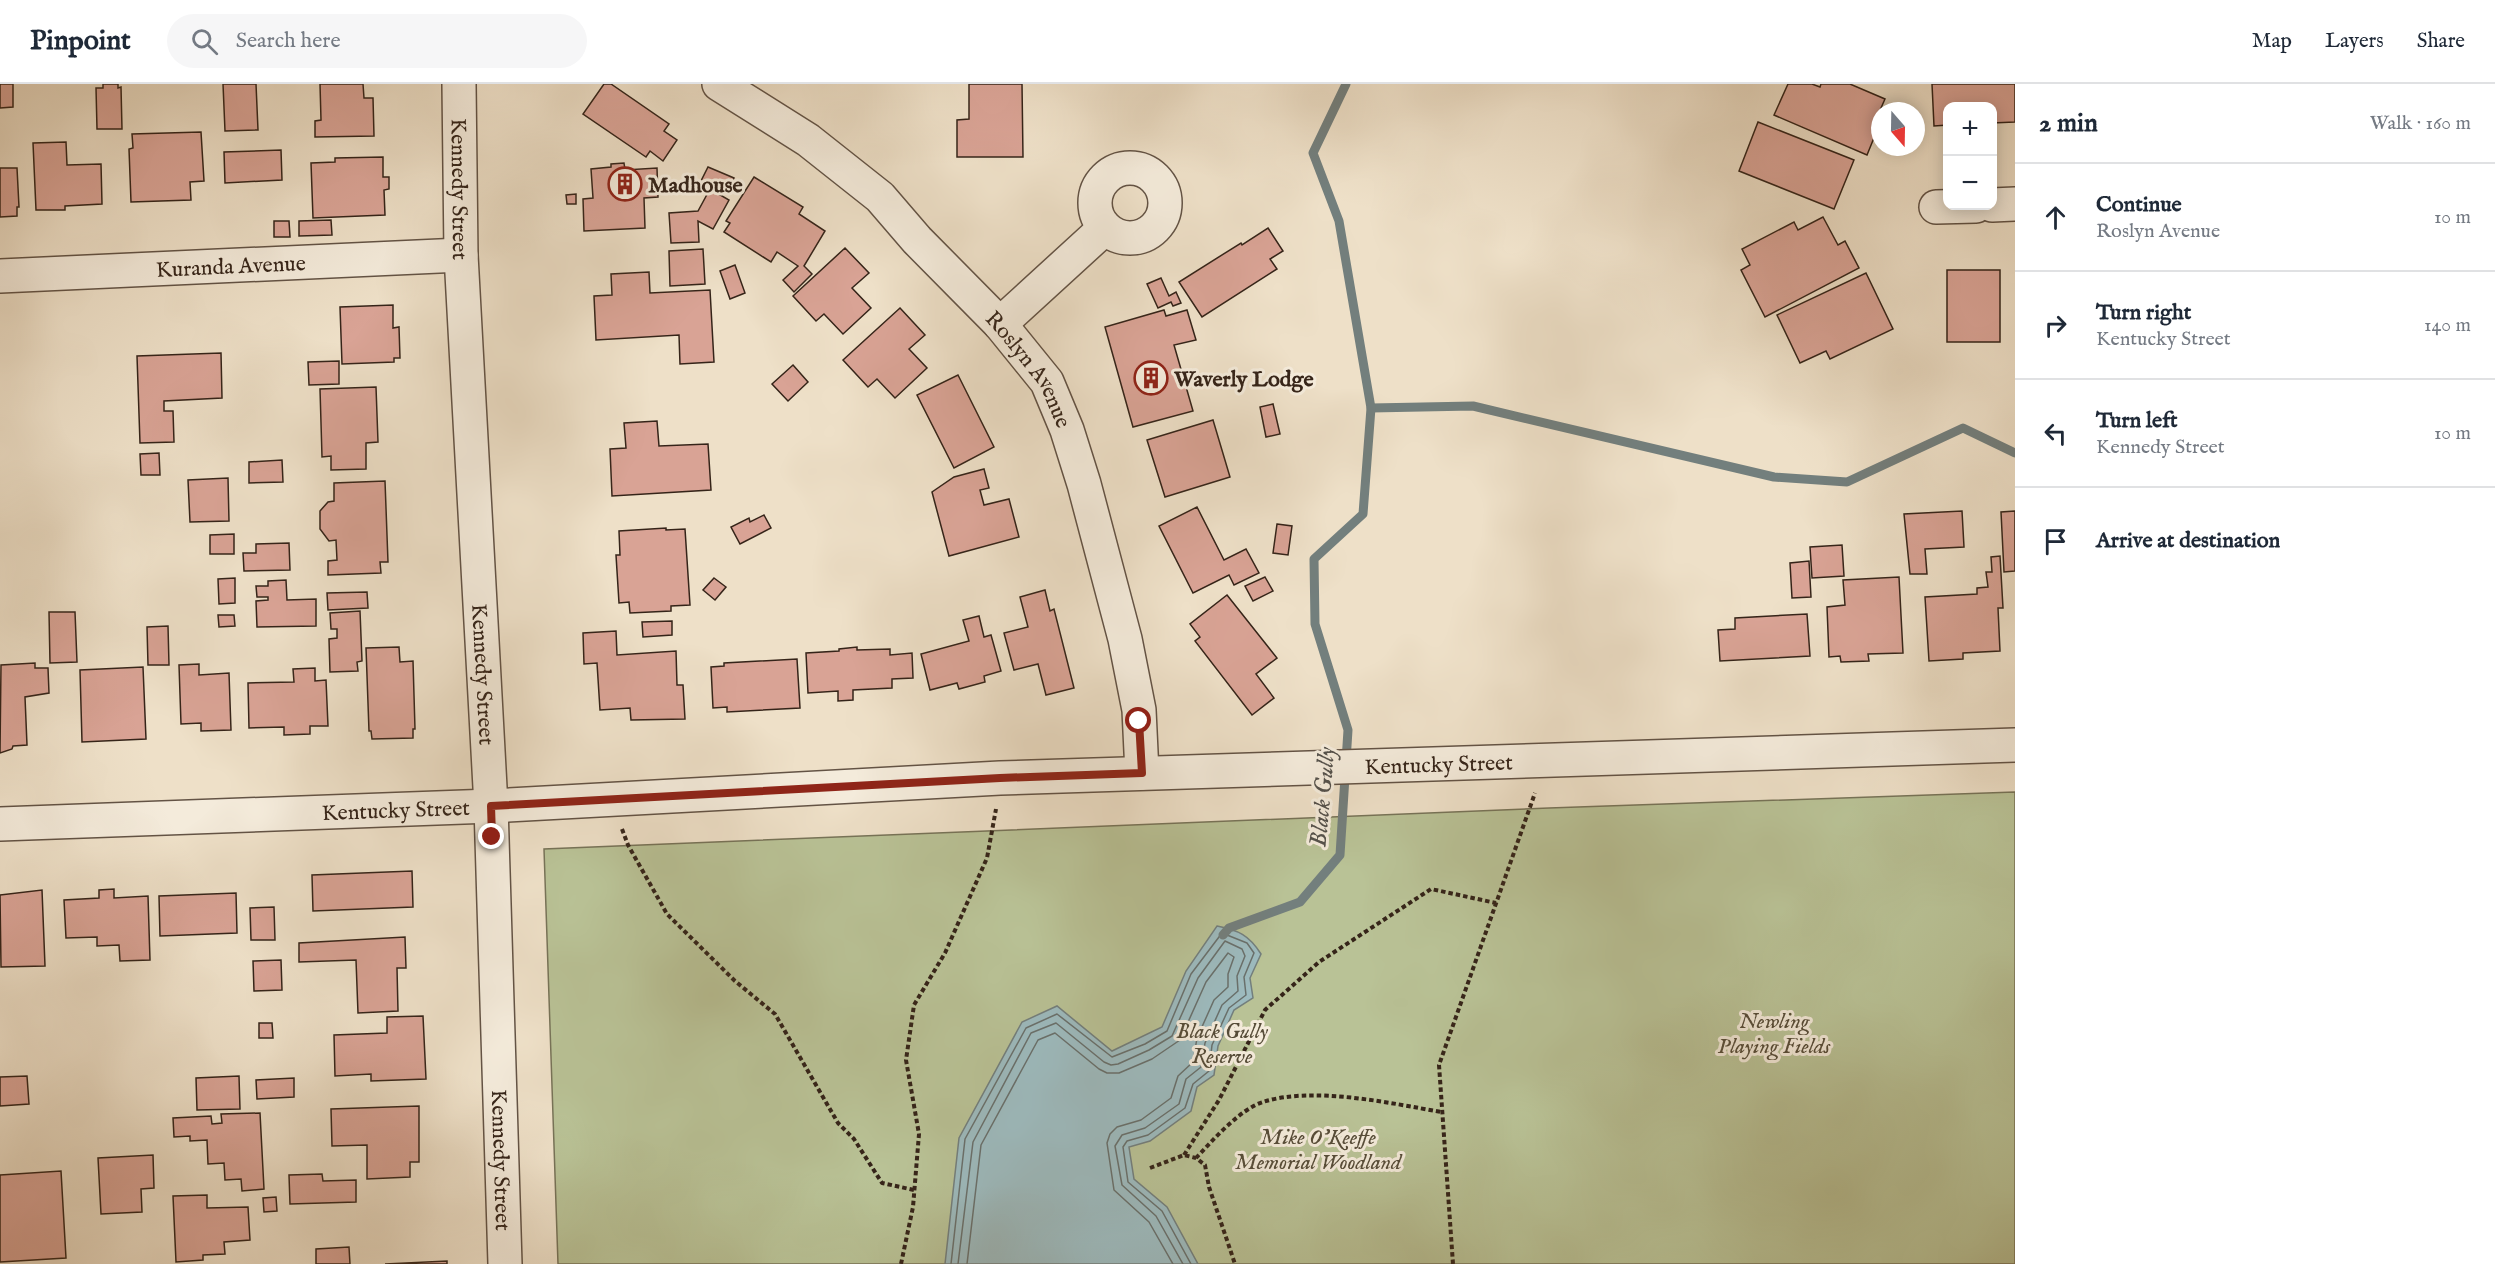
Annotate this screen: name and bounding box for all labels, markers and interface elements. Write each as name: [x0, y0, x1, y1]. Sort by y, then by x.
search box: [167, 14, 587, 68]
text: Pinpoint: [30, 24, 131, 59]
icon: search: [188, 25, 221, 58]
text: Search here: [236, 27, 341, 55]
text: Map: [2252, 28, 2292, 55]
text: Layers: [2325, 28, 2384, 55]
text: Share: [2417, 28, 2465, 55]
north arrow: [1871, 102, 1925, 156]
map controls: [1943, 102, 1997, 210]
button: +: [1943, 102, 1997, 156]
text: 2 min: [2039, 107, 2098, 140]
text: Walk · 160 m: [2370, 111, 2471, 136]
street label: Kennedy Street: [443, 118, 473, 261]
button: −: [1943, 156, 1997, 210]
building icon: Madhouse: [607, 166, 643, 202]
place label: Madhouse: [648, 172, 743, 200]
text: Continue: [2096, 191, 2182, 219]
icon: ahead: [2039, 201, 2072, 234]
text: 10 m: [2434, 205, 2471, 230]
text: Roslyn Avenue: [2096, 219, 2220, 244]
street label: Kuranda Avenue: [155, 250, 306, 285]
text: Turn right: [2096, 299, 2191, 327]
street label: Roslyn Avenue: [979, 306, 1076, 432]
icon: right: [2039, 309, 2072, 342]
text: 140 m: [2424, 313, 2471, 338]
text: Kentucky Street: [2096, 327, 2231, 352]
building icon: Waverly Lodge: [1133, 360, 1169, 396]
place label: Waverly Lodge: [1173, 366, 1314, 394]
text: Turn left: [2096, 407, 2178, 435]
icon: left: [2039, 417, 2072, 450]
text: 10 m: [2434, 421, 2471, 446]
text: Kennedy Street: [2096, 435, 2225, 460]
icon: arrive: [2039, 525, 2072, 558]
text: Arrive at destination: [2096, 527, 2280, 555]
street label: Kennedy Street: [464, 603, 500, 746]
route start: [1125, 707, 1151, 733]
water label: Black Gully: [1304, 745, 1343, 849]
street label: Kentucky Street: [1364, 749, 1514, 782]
street label: Kentucky Street: [321, 795, 471, 828]
route end: [478, 823, 504, 849]
park label: Newling Playing Fields: [1718, 1008, 1831, 1061]
park label: Black Gully Reserve: [1176, 1018, 1269, 1071]
street label: Kennedy Street: [484, 1089, 516, 1232]
park label: Mike O'Keeffe Memorial Woodland: [1235, 1124, 1403, 1177]

